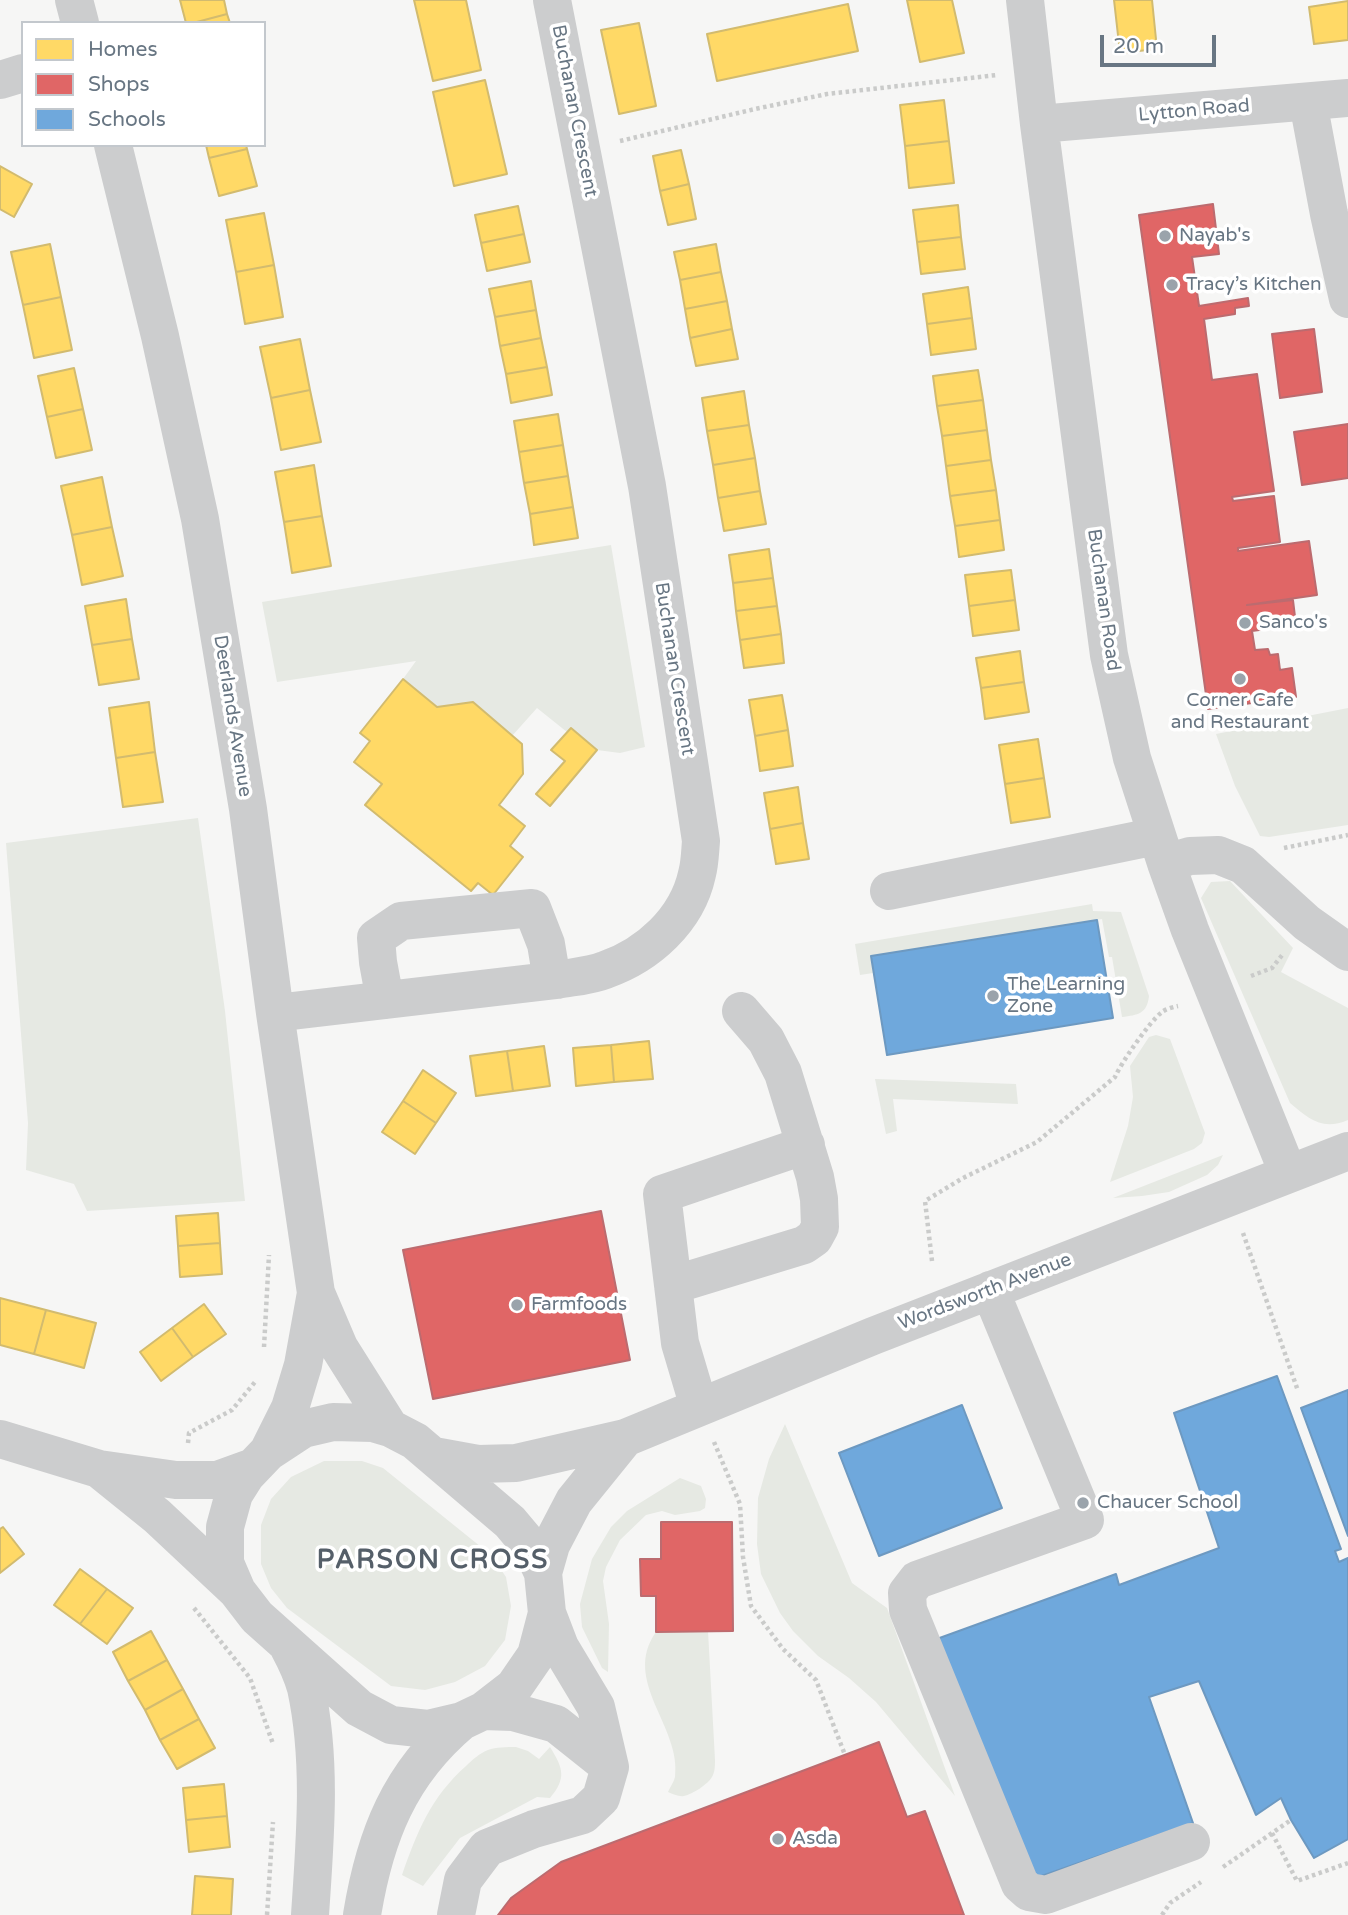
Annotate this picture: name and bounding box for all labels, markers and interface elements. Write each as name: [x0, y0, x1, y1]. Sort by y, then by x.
legend: [21, 21, 266, 147]
scale bar: [1103, 21, 1218, 65]
street label: Buchanan Crescent: [546, 23, 602, 199]
text: 20 m: [1113, 34, 1164, 59]
text: Homes: [88, 37, 158, 62]
text: Shops: [88, 72, 150, 97]
street label: Lytton Road: [1137, 95, 1251, 127]
text: Schools: [88, 107, 166, 132]
place label: Nayab's: [1179, 225, 1251, 247]
marker: Nayab's: [1157, 228, 1173, 244]
place label: Tracy’s Kitchen: [1186, 274, 1322, 296]
marker: Tracy’s Kitchen: [1164, 277, 1180, 293]
street label: Buchanan Road: [1082, 527, 1124, 673]
street label: Buchanan Crescent: [649, 581, 699, 757]
place label: Sanco's: [1259, 612, 1328, 634]
marker: Sanco's: [1237, 615, 1253, 631]
street label: Deerlands Avenue: [208, 633, 256, 799]
marker: Corner Cafe and Restaurant: [1232, 671, 1248, 687]
place label: Corner Cafe and Restaurant: [1171, 690, 1309, 734]
place label: The Learning Zone: [1007, 974, 1125, 1018]
marker: The Learning Zone: [985, 988, 1001, 1004]
street label: Wordsworth Avenue: [895, 1248, 1075, 1336]
place label: Farmfoods: [531, 1294, 627, 1316]
marker: Farmfoods: [509, 1297, 525, 1313]
place label: Chaucer School: [1097, 1492, 1238, 1514]
marker: Chaucer School: [1075, 1495, 1091, 1511]
district label: PARSON CROSS: [318, 1545, 548, 1577]
place label: Asda: [792, 1828, 838, 1850]
marker: Asda: [770, 1831, 786, 1847]

